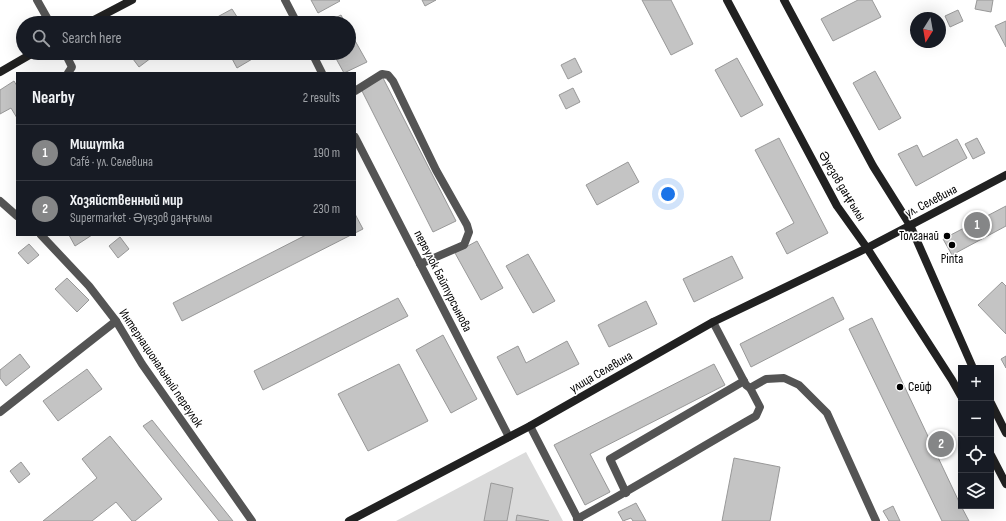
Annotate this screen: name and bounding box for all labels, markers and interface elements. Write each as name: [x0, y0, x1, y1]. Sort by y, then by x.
north arrow: [910, 12, 946, 48]
search box: [16, 16, 356, 60]
icon: search: [30, 27, 52, 49]
text: Search here: [62, 29, 122, 48]
text: Nearby: [32, 88, 75, 108]
text: 2 results: [303, 90, 340, 106]
text: Мишутка: [70, 135, 124, 154]
text: 1: [42, 145, 48, 161]
text: 190 m: [313, 145, 340, 161]
street label: Әуезов даңғылы: [815, 148, 869, 224]
text: Café · ул. Селевина: [70, 154, 153, 170]
street label: ул. Селевина: [902, 181, 960, 221]
your location: [658, 184, 678, 204]
text: Хозяйственный мир: [70, 191, 183, 210]
text: 2: [42, 201, 48, 217]
text: 230 m: [313, 201, 340, 217]
text: Supermarket · Әуезов даңғылы: [70, 210, 212, 226]
pin: 1: [964, 210, 990, 240]
street label: переулок Байтурсынова: [410, 227, 476, 335]
place label: Толганай: [899, 228, 939, 244]
marker: Толганай: [942, 231, 952, 241]
marker: Pinta: [947, 240, 957, 250]
place label: Pinta: [941, 251, 963, 267]
street label: Интернациональный переулок: [115, 306, 207, 430]
street label: улица Селевина: [567, 348, 635, 396]
map controls: [958, 365, 994, 509]
button: +: [958, 365, 994, 401]
place label: Сейф: [908, 379, 932, 395]
marker: Сейф: [895, 382, 905, 392]
button: −: [958, 401, 994, 437]
pin: 2: [928, 429, 954, 459]
button: locate: [958, 437, 994, 473]
button: layers: [958, 473, 994, 509]

